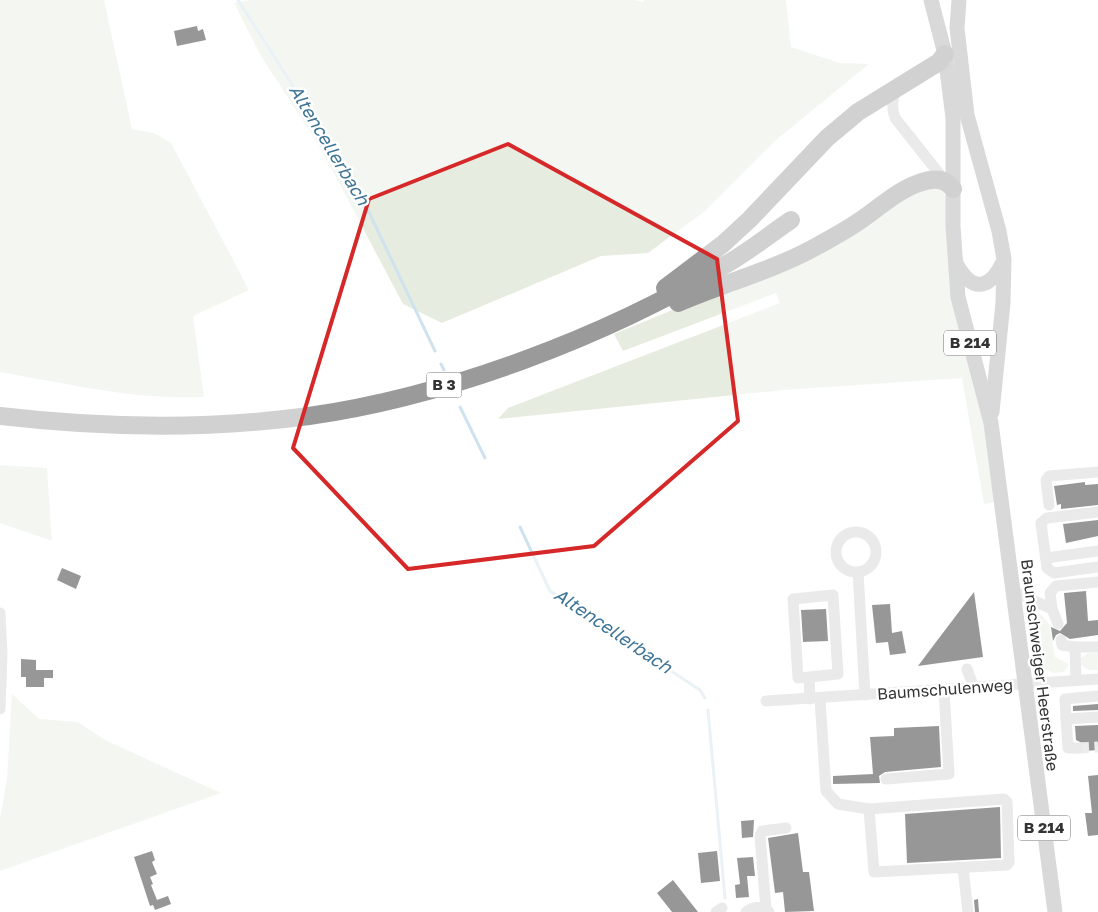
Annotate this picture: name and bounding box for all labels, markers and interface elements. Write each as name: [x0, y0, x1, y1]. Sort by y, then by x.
water label: Altencellerbach: [285, 80, 375, 210]
road number: B 214: [944, 330, 996, 356]
road number: B 3: [426, 372, 462, 398]
street label: Braunschweiger Heerstraße: [1017, 558, 1063, 772]
water label: Altencellerbach: [551, 583, 677, 678]
street label: Baumschulenweg: [876, 674, 1014, 704]
road number: B 214: [1018, 816, 1070, 840]

